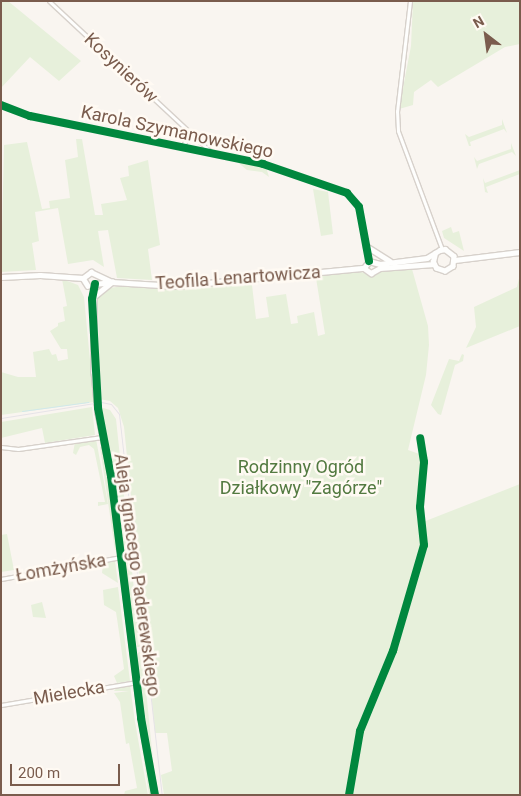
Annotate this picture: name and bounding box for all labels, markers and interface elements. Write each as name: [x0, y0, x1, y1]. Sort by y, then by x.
north arrow: [461, 10, 511, 60]
text: N: [470, 13, 487, 31]
street label: Kosynierów: [80, 28, 162, 108]
street label: Karola Szymanowskiego: [79, 101, 275, 163]
street label: Teofila Lenartowicza: [155, 261, 321, 295]
street label: Aleja Ignacego Paderewskiego: [109, 452, 165, 698]
park label: Rodzinny Ogród Działkowy "Zagórze": [220, 457, 382, 499]
street label: Łomżyńska: [14, 549, 108, 587]
street label: Mielecka: [32, 676, 106, 710]
scale bar: [12, 754, 122, 786]
text: 200 m: [18, 764, 60, 782]

